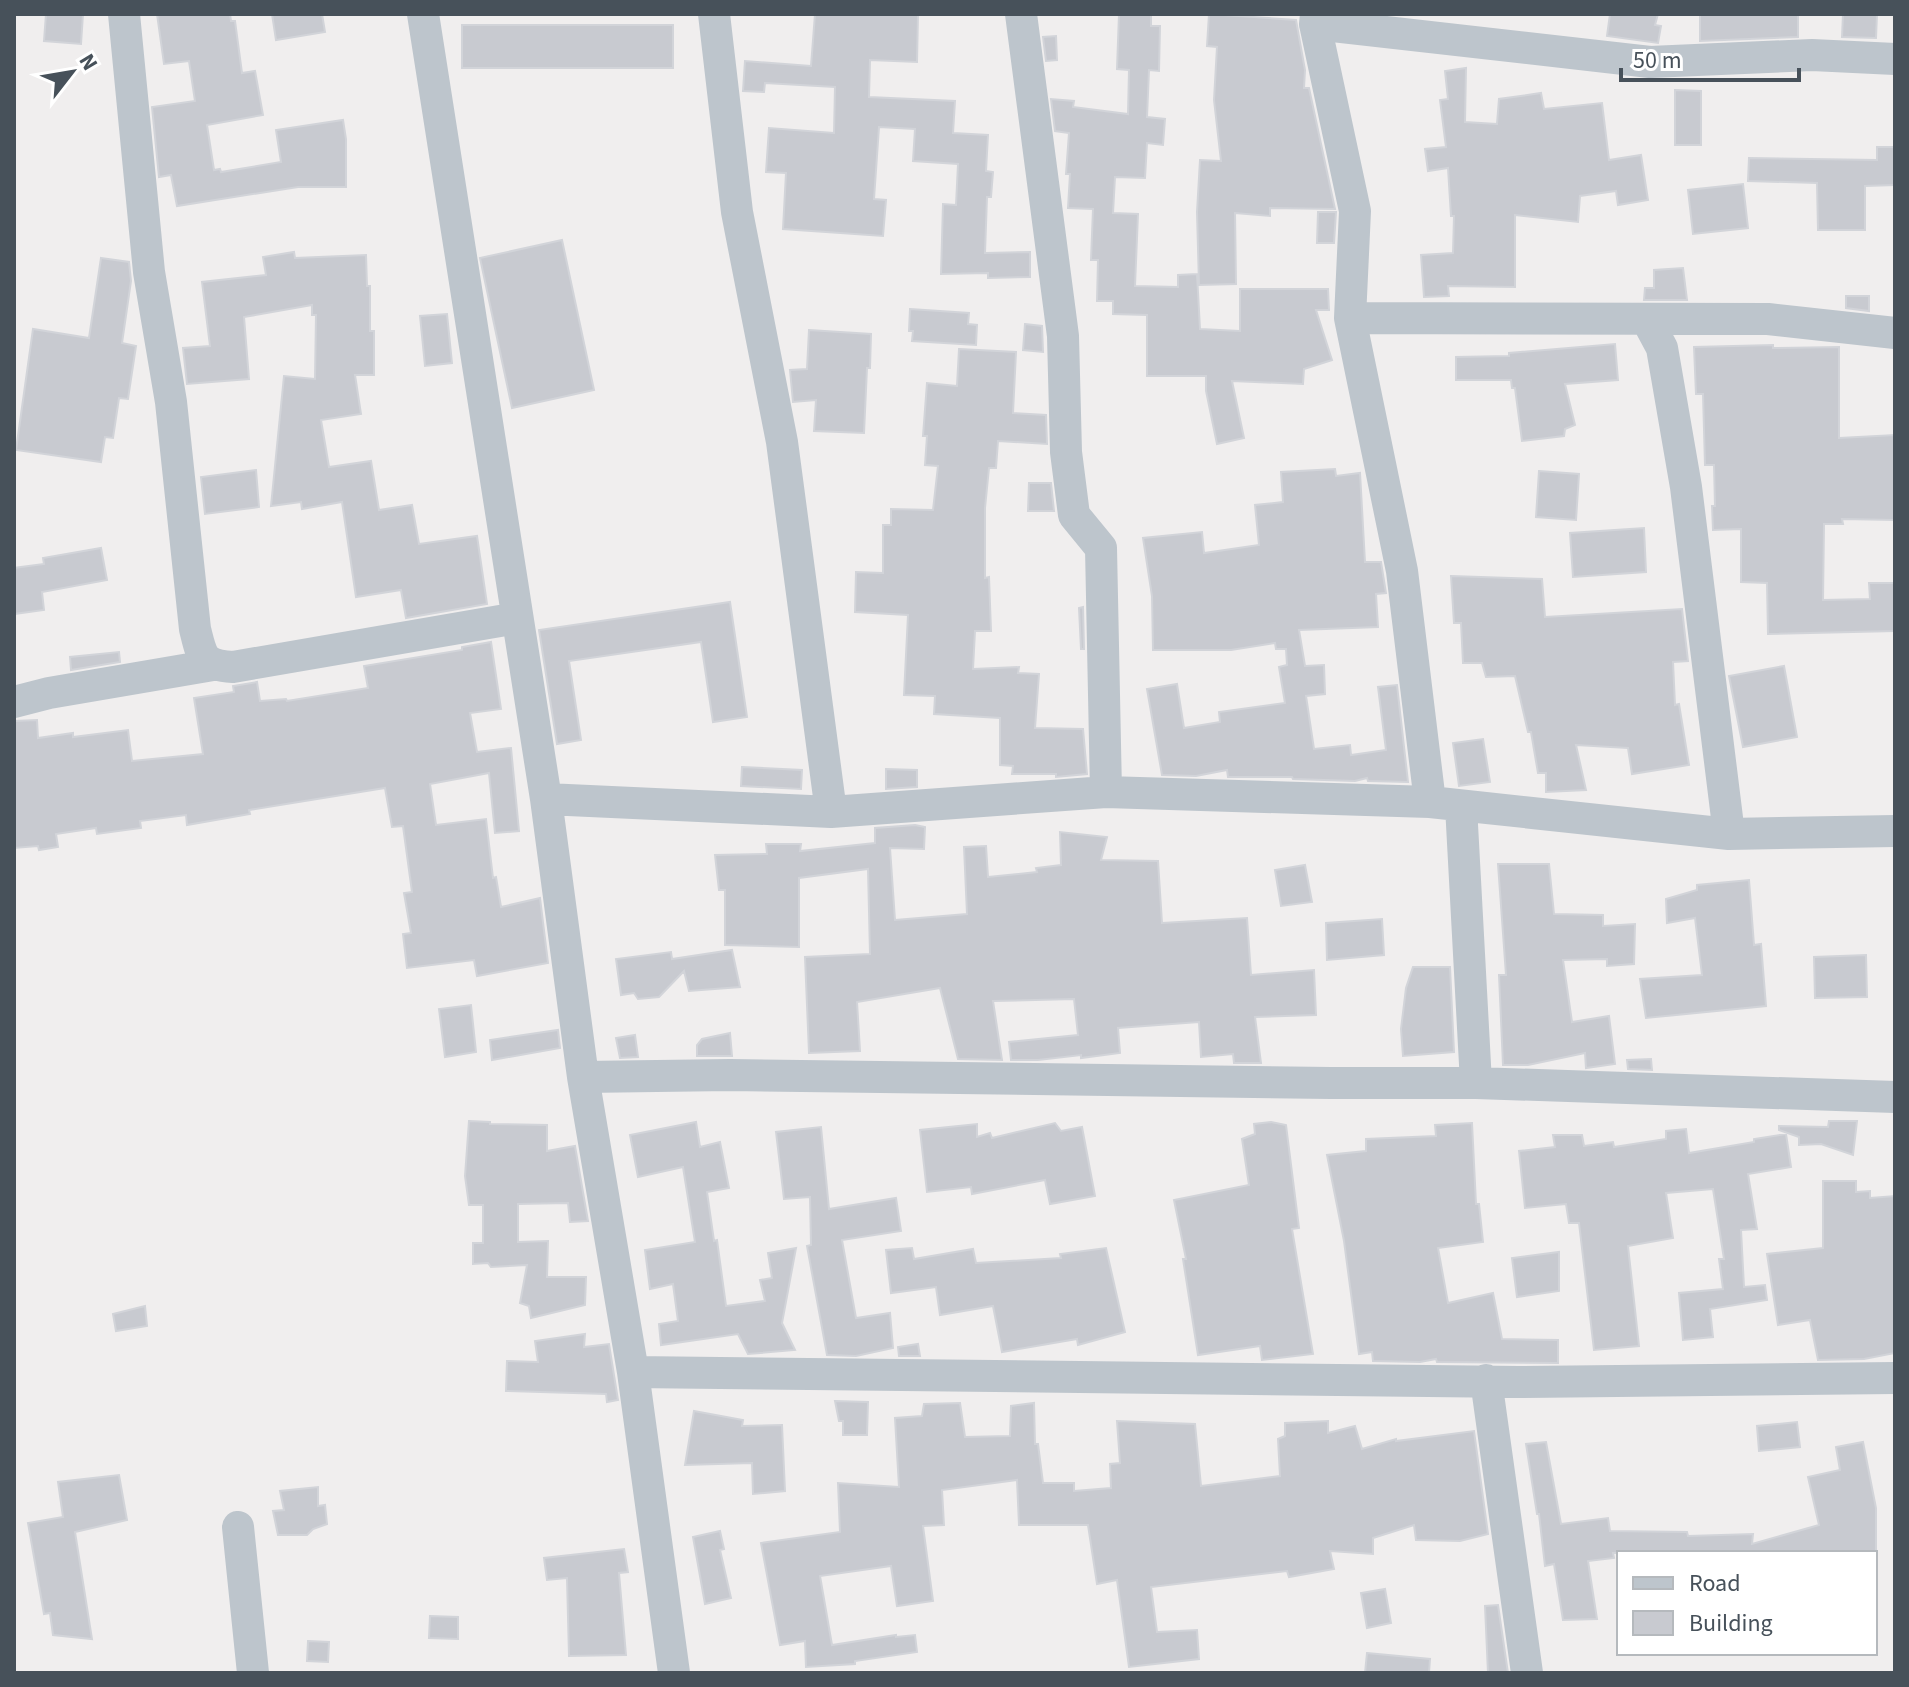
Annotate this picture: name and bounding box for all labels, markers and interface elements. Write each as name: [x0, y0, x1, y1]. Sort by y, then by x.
north arrow: [32, 32, 112, 112]
scale bar: [1621, 32, 1799, 82]
text: 50 m: [1633, 43, 1682, 78]
text: N: [71, 48, 106, 77]
legend: [1617, 1551, 1877, 1655]
text: Road: [1689, 1566, 1741, 1601]
text: Building: [1689, 1606, 1773, 1641]

